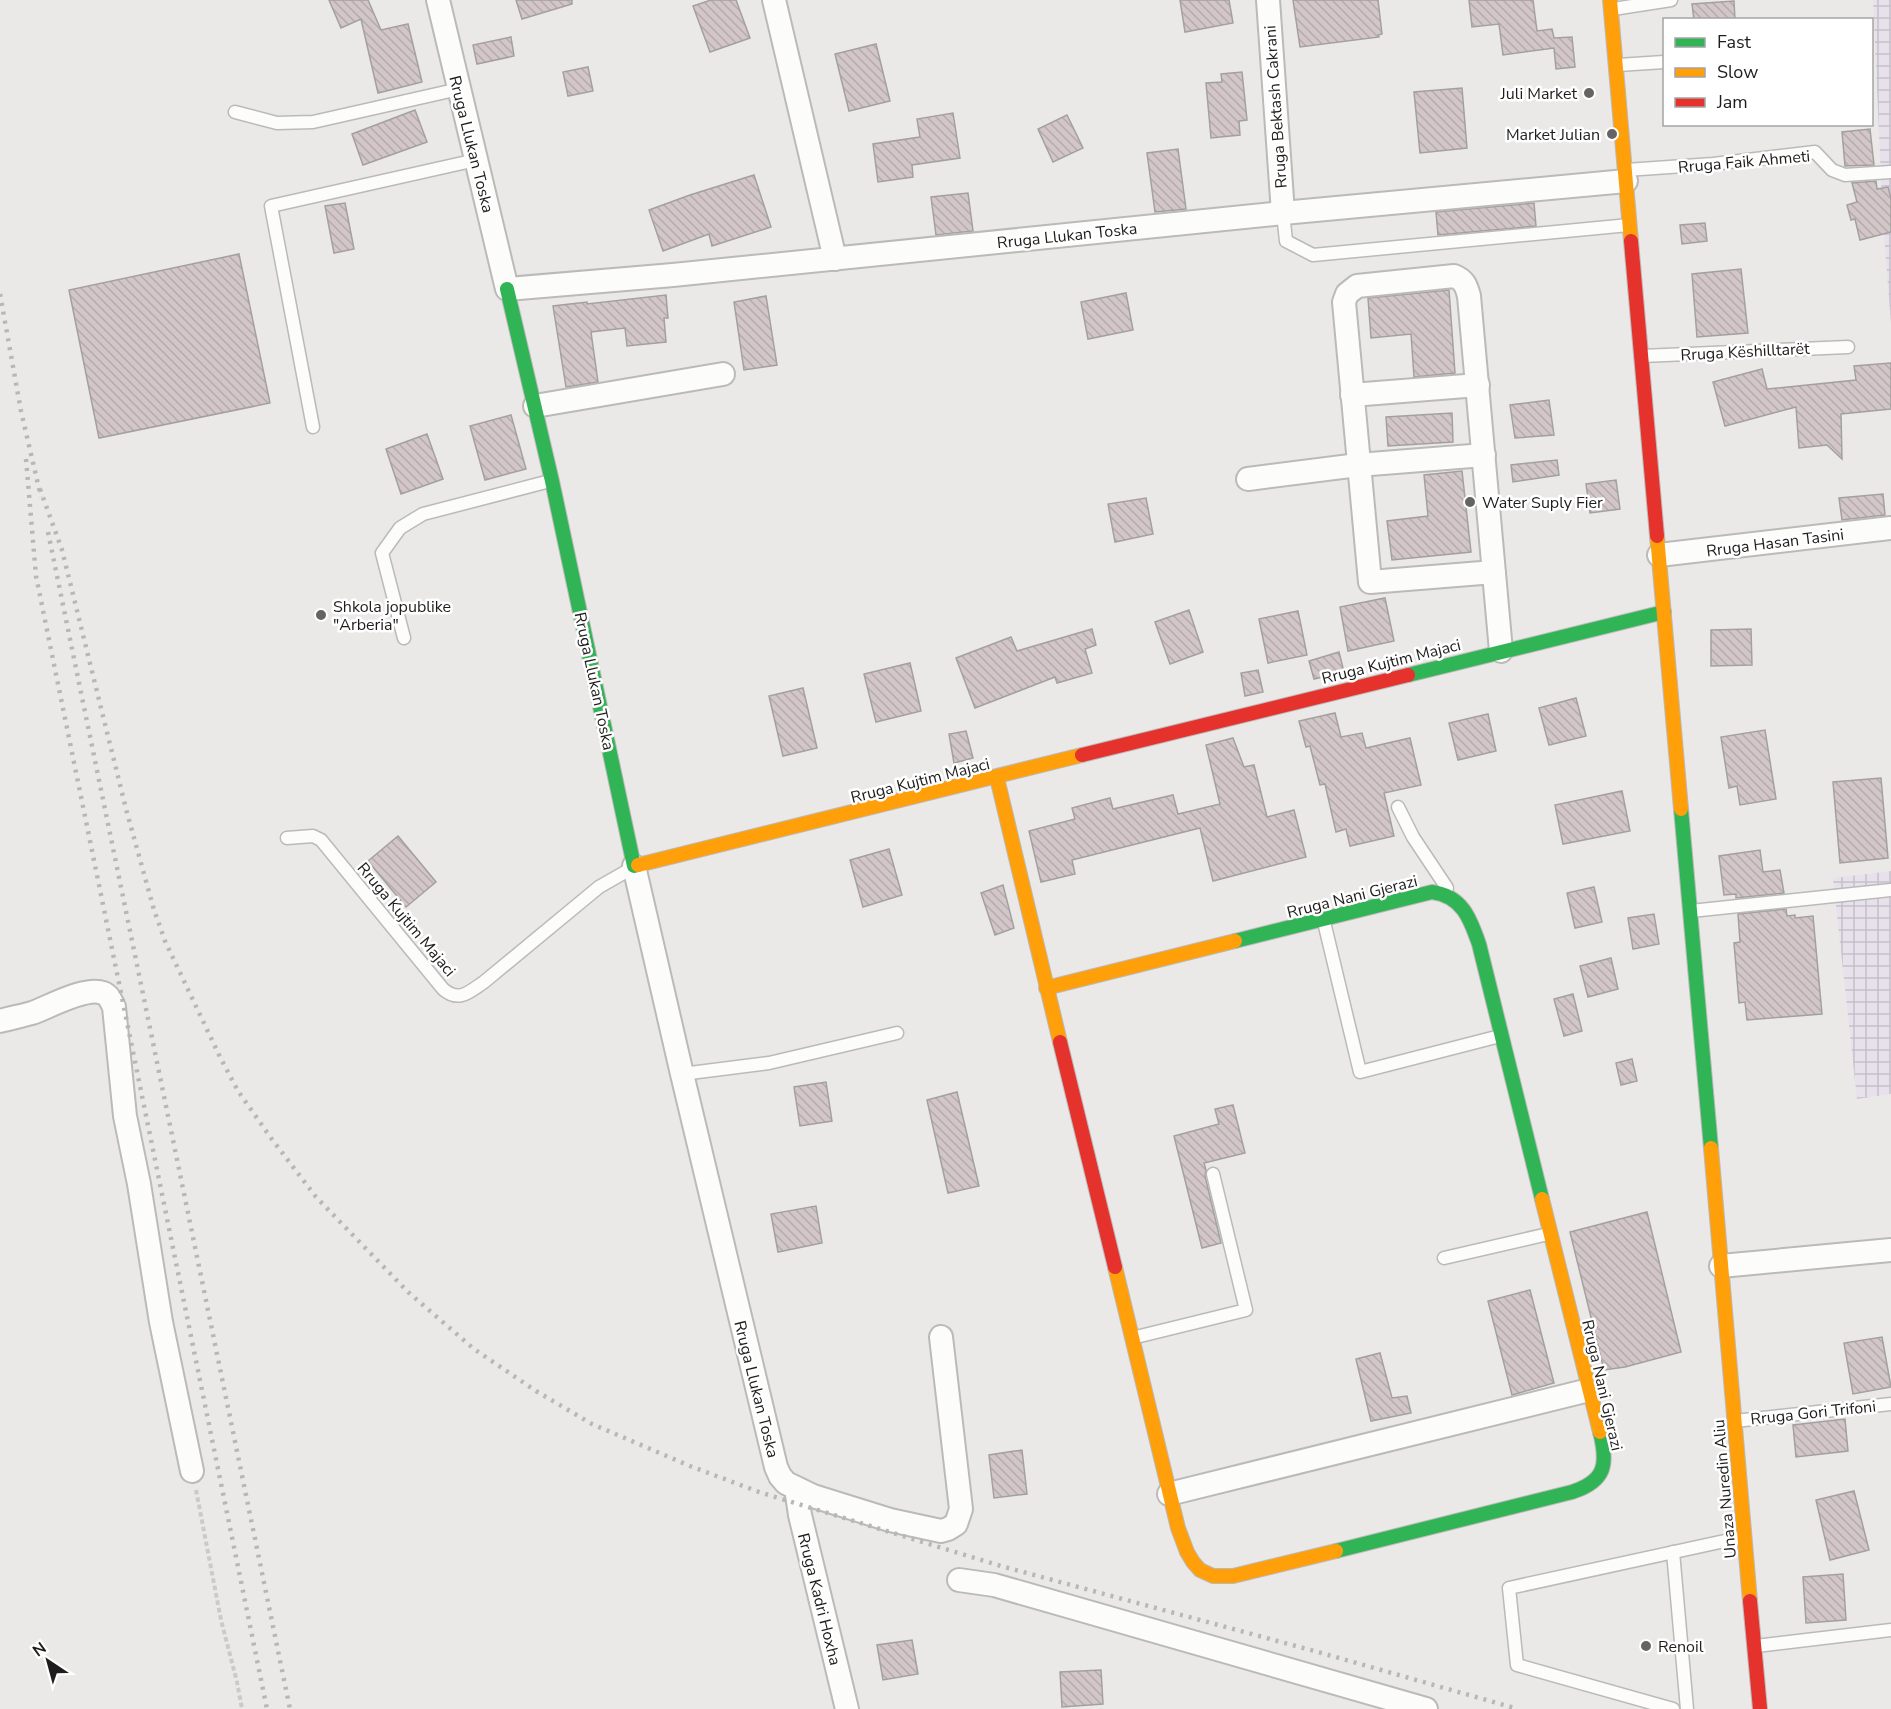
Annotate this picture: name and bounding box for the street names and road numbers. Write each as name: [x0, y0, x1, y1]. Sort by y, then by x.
street label: Rruga Bektash Cakrani: [1259, 25, 1293, 189]
street label: Rruga Llukan Toska: [443, 73, 499, 215]
street label: Rruga Faik Ahmeti: [1677, 145, 1811, 179]
street label: Rruga Llukan Toska: [996, 218, 1138, 254]
street label: Rruga Këshilltarët: [1680, 338, 1811, 366]
street label: Rruga Hasan Tasini: [1705, 524, 1845, 562]
street label: Rruga Llukan Toska: [569, 610, 619, 752]
street label: Rruga Kujtim Majaci: [1319, 634, 1463, 690]
street label: Rruga Kujtim Majaci: [848, 753, 992, 809]
street label: Rruga Kujtim Majaci: [352, 858, 460, 981]
street label: Rruga Nani Gjerazi: [1285, 870, 1420, 924]
street label: Rruga Llukan Toska: [728, 1318, 784, 1460]
street label: Rruga Nani Gjerazi: [1576, 1318, 1628, 1453]
street label: Rruga Gori Trifoni: [1749, 1395, 1877, 1431]
street label: Unaza Nuredin Aliu: [1708, 1419, 1742, 1559]
street label: Rruga Kadri Hoxha: [792, 1531, 846, 1668]

